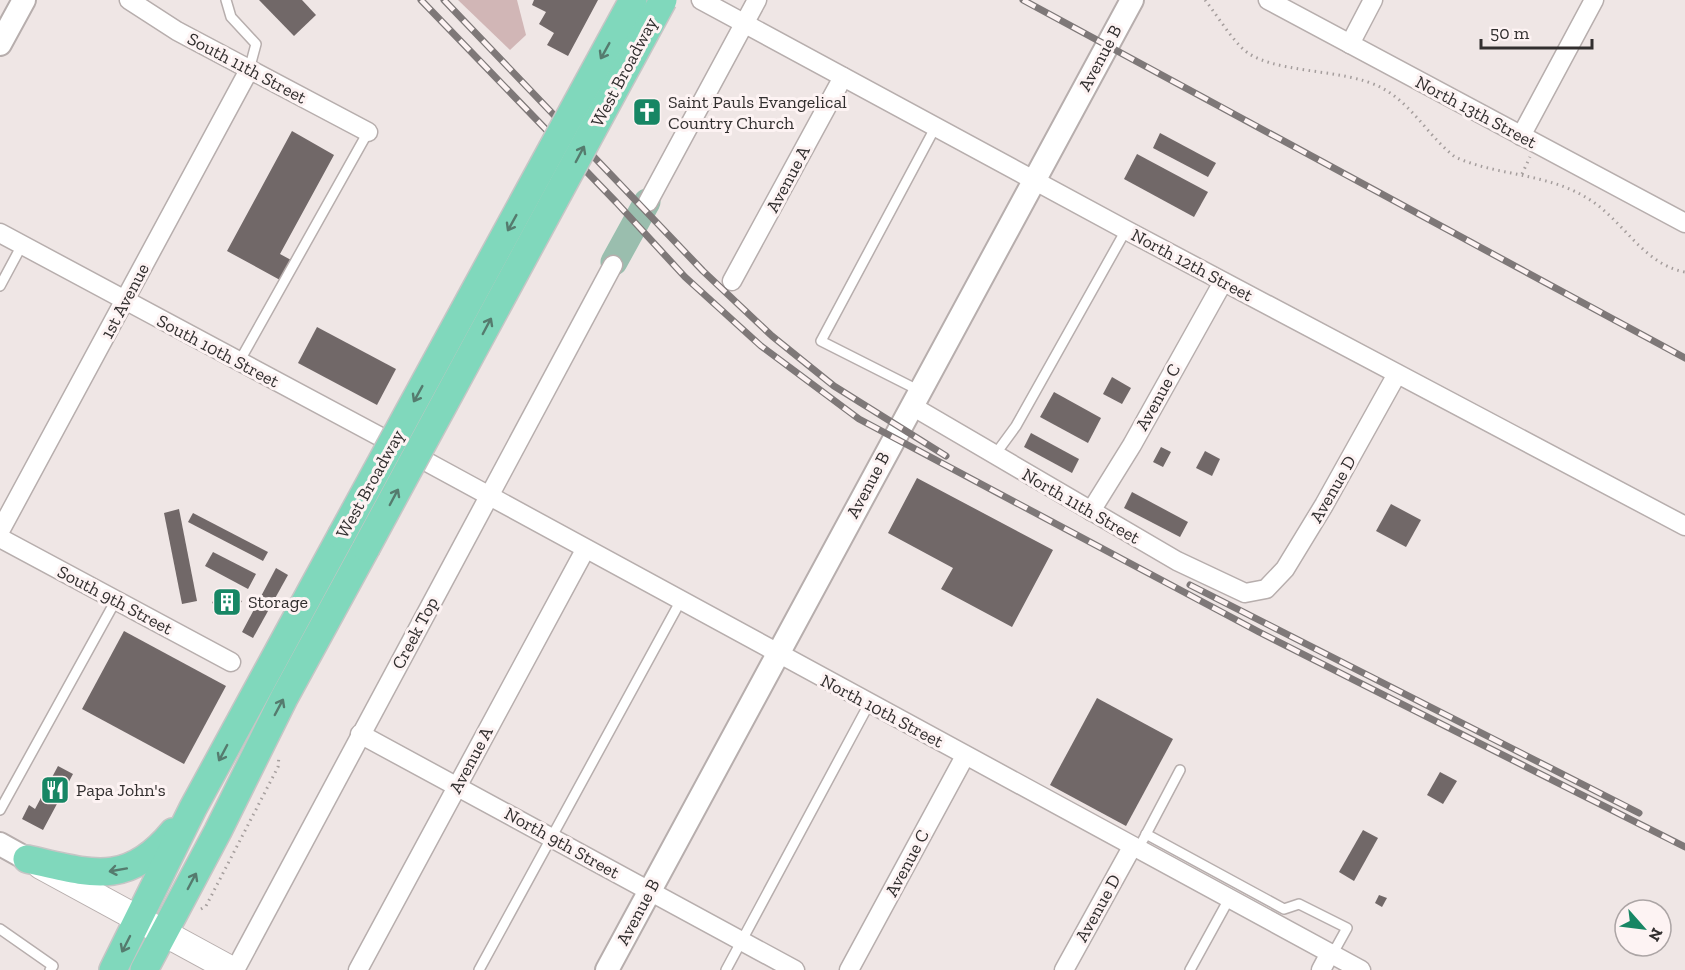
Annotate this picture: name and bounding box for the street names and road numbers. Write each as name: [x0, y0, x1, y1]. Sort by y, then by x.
street label: West Broadway: [586, 13, 662, 130]
street label: Avenue B: [1073, 21, 1127, 95]
street label: South 11th Street: [184, 27, 311, 109]
street label: North 13th Street: [1412, 71, 1541, 153]
street label: Avenue A: [761, 142, 815, 216]
street label: North 12th Street: [1127, 224, 1257, 306]
street label: 1st Avenue: [96, 260, 154, 342]
street label: South 10th Street: [153, 310, 283, 393]
street label: Avenue C: [1131, 360, 1185, 434]
street label: West Broadway: [331, 425, 409, 542]
street label: Avenue B: [841, 448, 895, 522]
street label: Avenue D: [1305, 452, 1361, 526]
street label: North 11th Street: [1018, 463, 1144, 549]
street label: South 9th Street: [54, 560, 177, 640]
street label: Creek Top: [387, 593, 443, 673]
street label: North 10th Street: [817, 669, 947, 753]
street label: Avenue A: [444, 723, 498, 797]
street label: North 9th Street: [501, 802, 624, 884]
street label: Avenue C: [880, 826, 934, 900]
street label: Avenue D: [1070, 870, 1126, 946]
street label: Avenue B: [611, 875, 665, 949]

